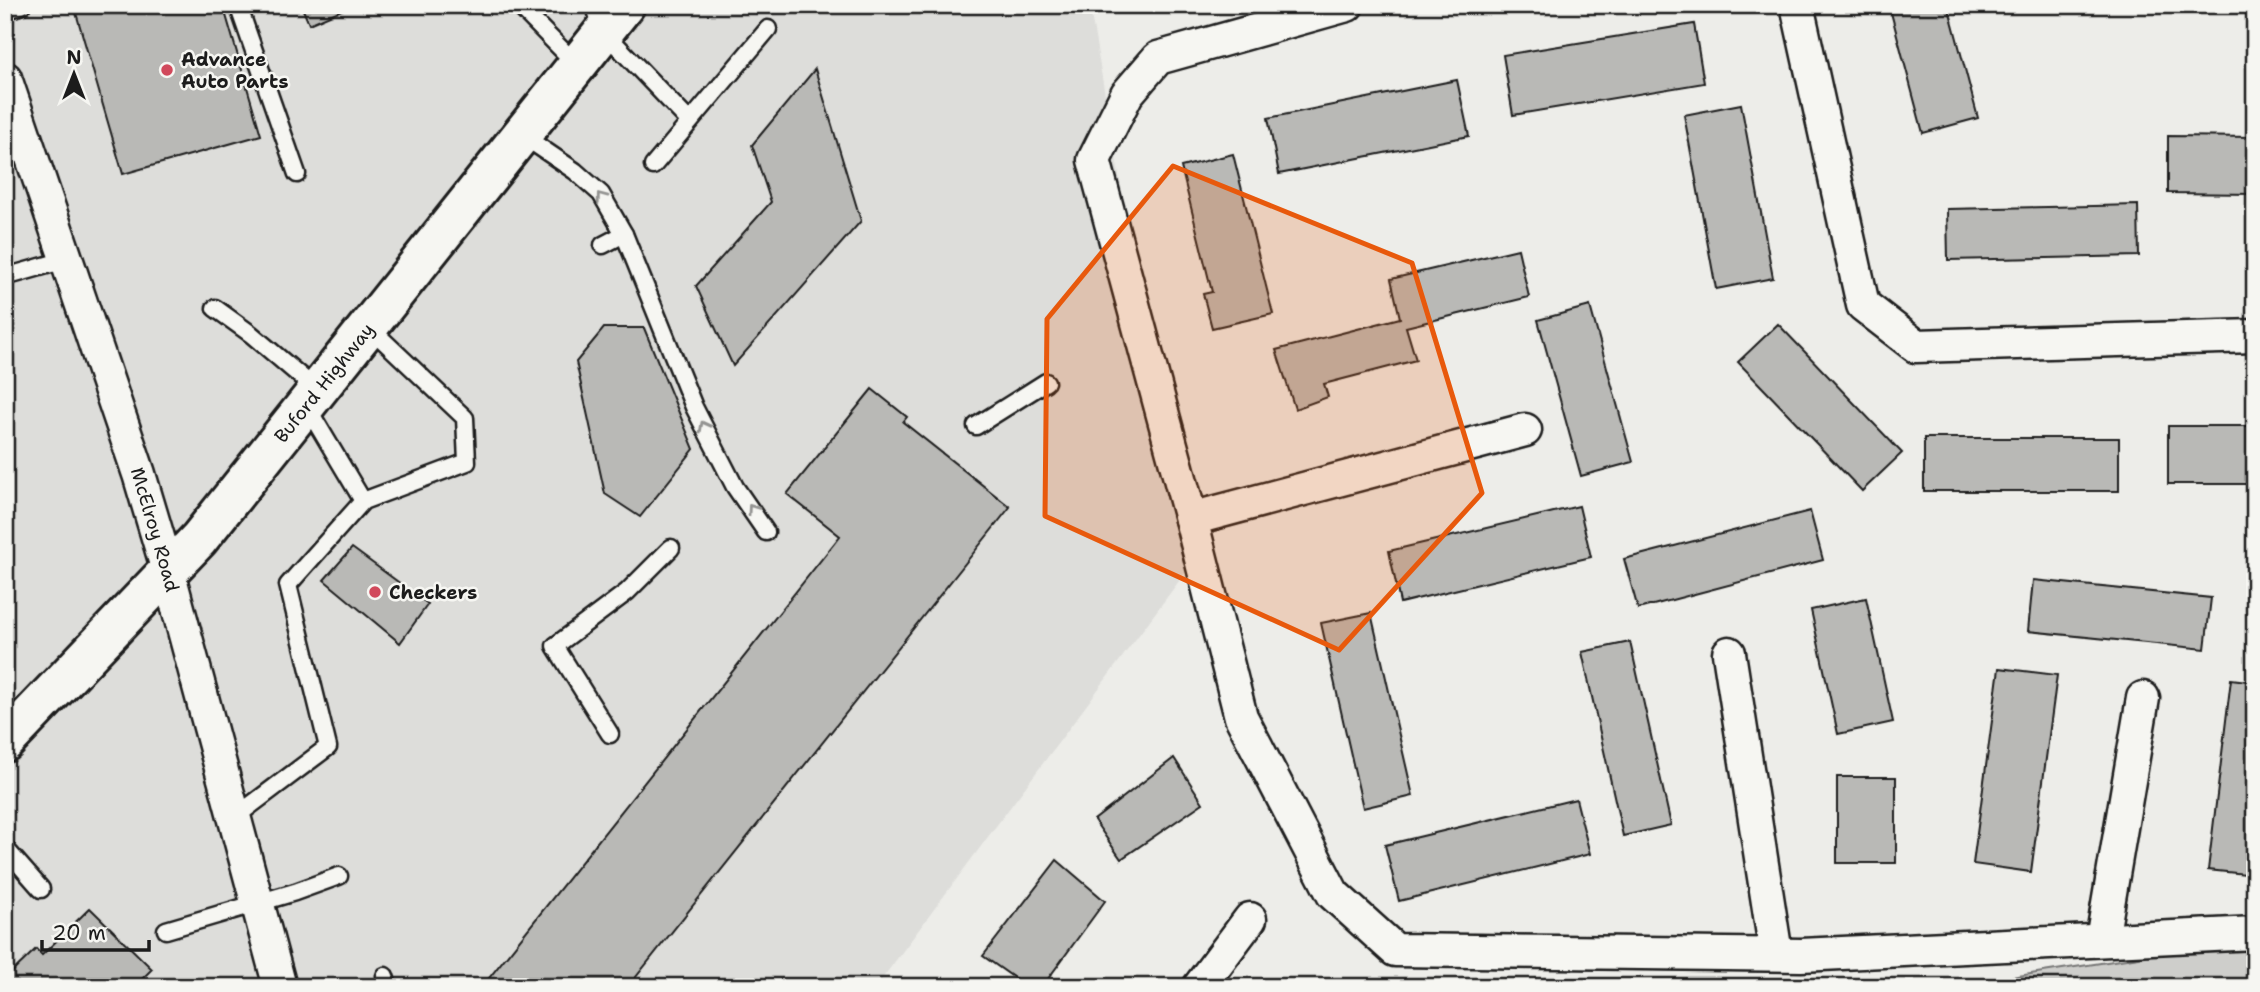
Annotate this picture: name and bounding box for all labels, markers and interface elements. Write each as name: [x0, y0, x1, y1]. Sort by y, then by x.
north arrow: [38, 38, 108, 108]
text: N: [66, 45, 82, 70]
place label: Advance Auto Parts: [181, 47, 289, 94]
marker: Advance Auto Parts: [159, 62, 175, 78]
one-way arrow: [596, 192, 609, 204]
street label: Buford Highway: [269, 318, 380, 448]
one-way arrow: [698, 421, 712, 433]
street label: McElroy Road: [125, 464, 185, 595]
one-way arrow: [748, 504, 760, 517]
place label: Checkers: [389, 580, 477, 605]
marker: Checkers: [367, 584, 383, 600]
scale bar: [42, 908, 149, 952]
text: 20 m: [52, 919, 106, 947]

